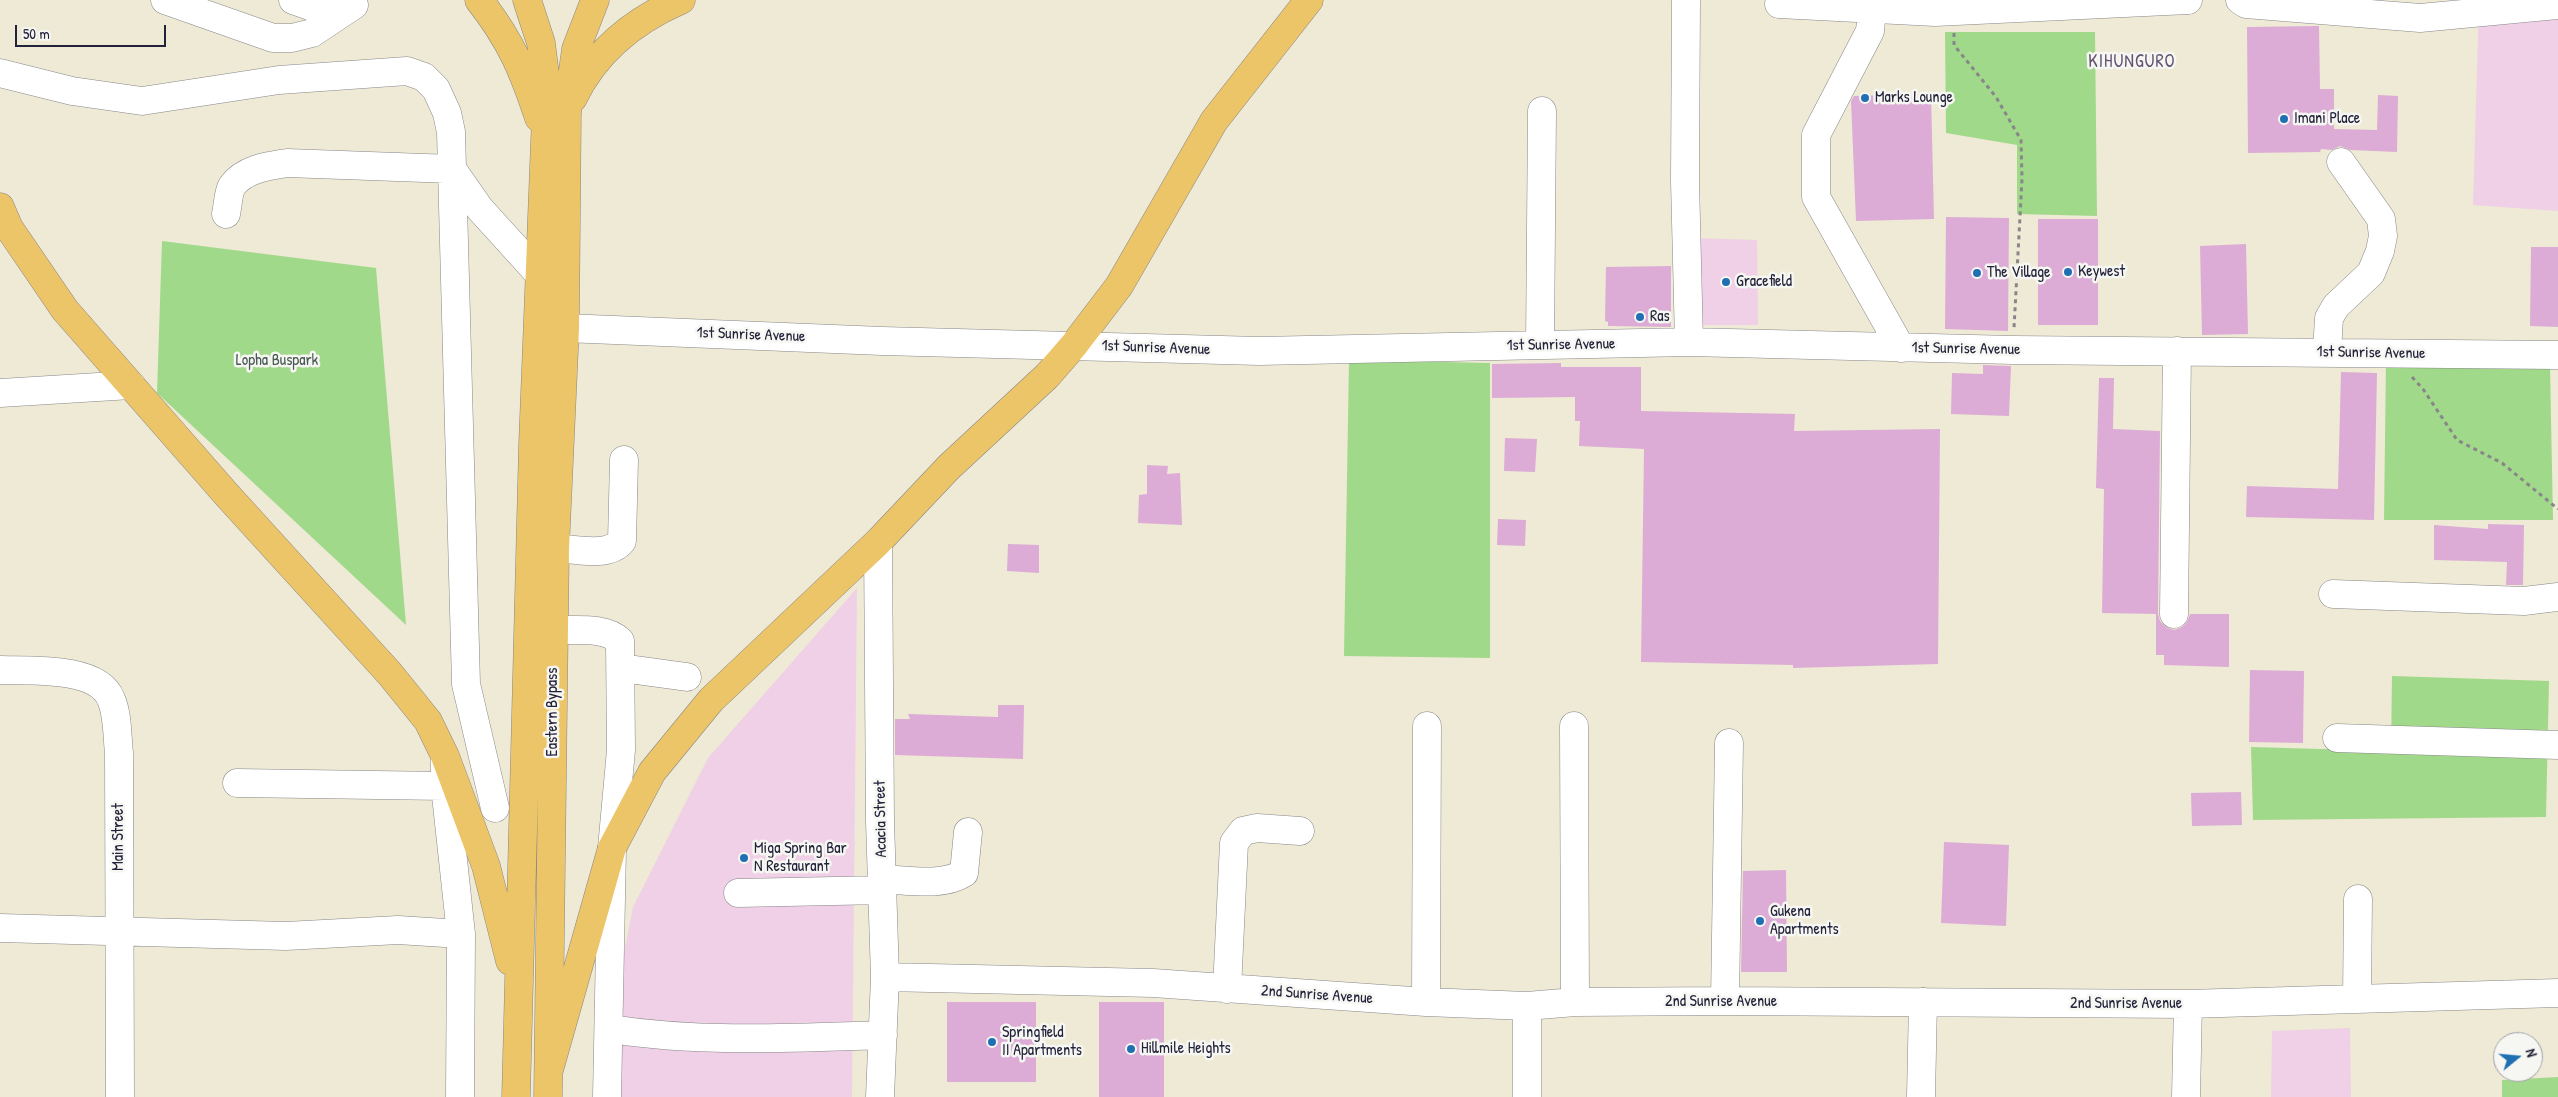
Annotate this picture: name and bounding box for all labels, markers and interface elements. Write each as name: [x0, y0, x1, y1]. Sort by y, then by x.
scale bar: [18, 15, 169, 47]
text: 50 m: [23, 23, 50, 44]
district label: KIHUNGURO: [2087, 51, 2177, 73]
place label: Marks Lounge: [1875, 88, 1953, 108]
marker: Marks Lounge: [1859, 92, 1871, 104]
place label: Imani Place: [2294, 109, 2360, 129]
marker: Imani Place: [2278, 113, 2290, 125]
place label: Keywest: [2078, 262, 2125, 282]
place label: The Village: [1987, 263, 2050, 283]
marker: Keywest: [2062, 266, 2074, 278]
marker: The Village: [1971, 267, 1983, 279]
place label: Gracefield: [1736, 272, 1792, 292]
marker: Gracefield: [1720, 276, 1732, 288]
place label: Ras: [1650, 307, 1670, 327]
marker: Ras: [1634, 311, 1646, 323]
street label: 1st Sunrise Avenue: [696, 324, 806, 346]
street label: 1st Sunrise Avenue: [1507, 334, 1615, 356]
street label: 1st Sunrise Avenue: [1101, 337, 1211, 359]
street label: 1st Sunrise Avenue: [1912, 338, 2020, 360]
street label: 1st Sunrise Avenue: [2317, 342, 2425, 364]
park label: Lopha Buspark: [236, 351, 318, 371]
street label: Eastern Bypass: [543, 668, 563, 756]
street label: Acacia Street: [871, 780, 891, 858]
street label: Main Street: [109, 803, 129, 871]
place label: Miga Spring Bar N Restaurant: [754, 839, 847, 877]
marker: Miga Spring Bar N Restaurant: [738, 852, 750, 864]
place label: Gukena Apartments: [1770, 902, 1839, 940]
marker: Gukena Apartments: [1754, 915, 1766, 927]
street label: 2nd Sunrise Avenue: [1260, 982, 1374, 1008]
street label: 2nd Sunrise Avenue: [1665, 992, 1777, 1012]
street label: 2nd Sunrise Avenue: [2070, 994, 2182, 1014]
place label: Springfield II Apartments: [1002, 1023, 1082, 1061]
north arrow: [2493, 1032, 2543, 1082]
marker: Springfield II Apartments: [986, 1036, 998, 1048]
place label: Hillmile Heights: [1141, 1039, 1231, 1059]
marker: Hillmile Heights: [1125, 1043, 1137, 1055]
text: N: [2522, 1046, 2542, 1059]

